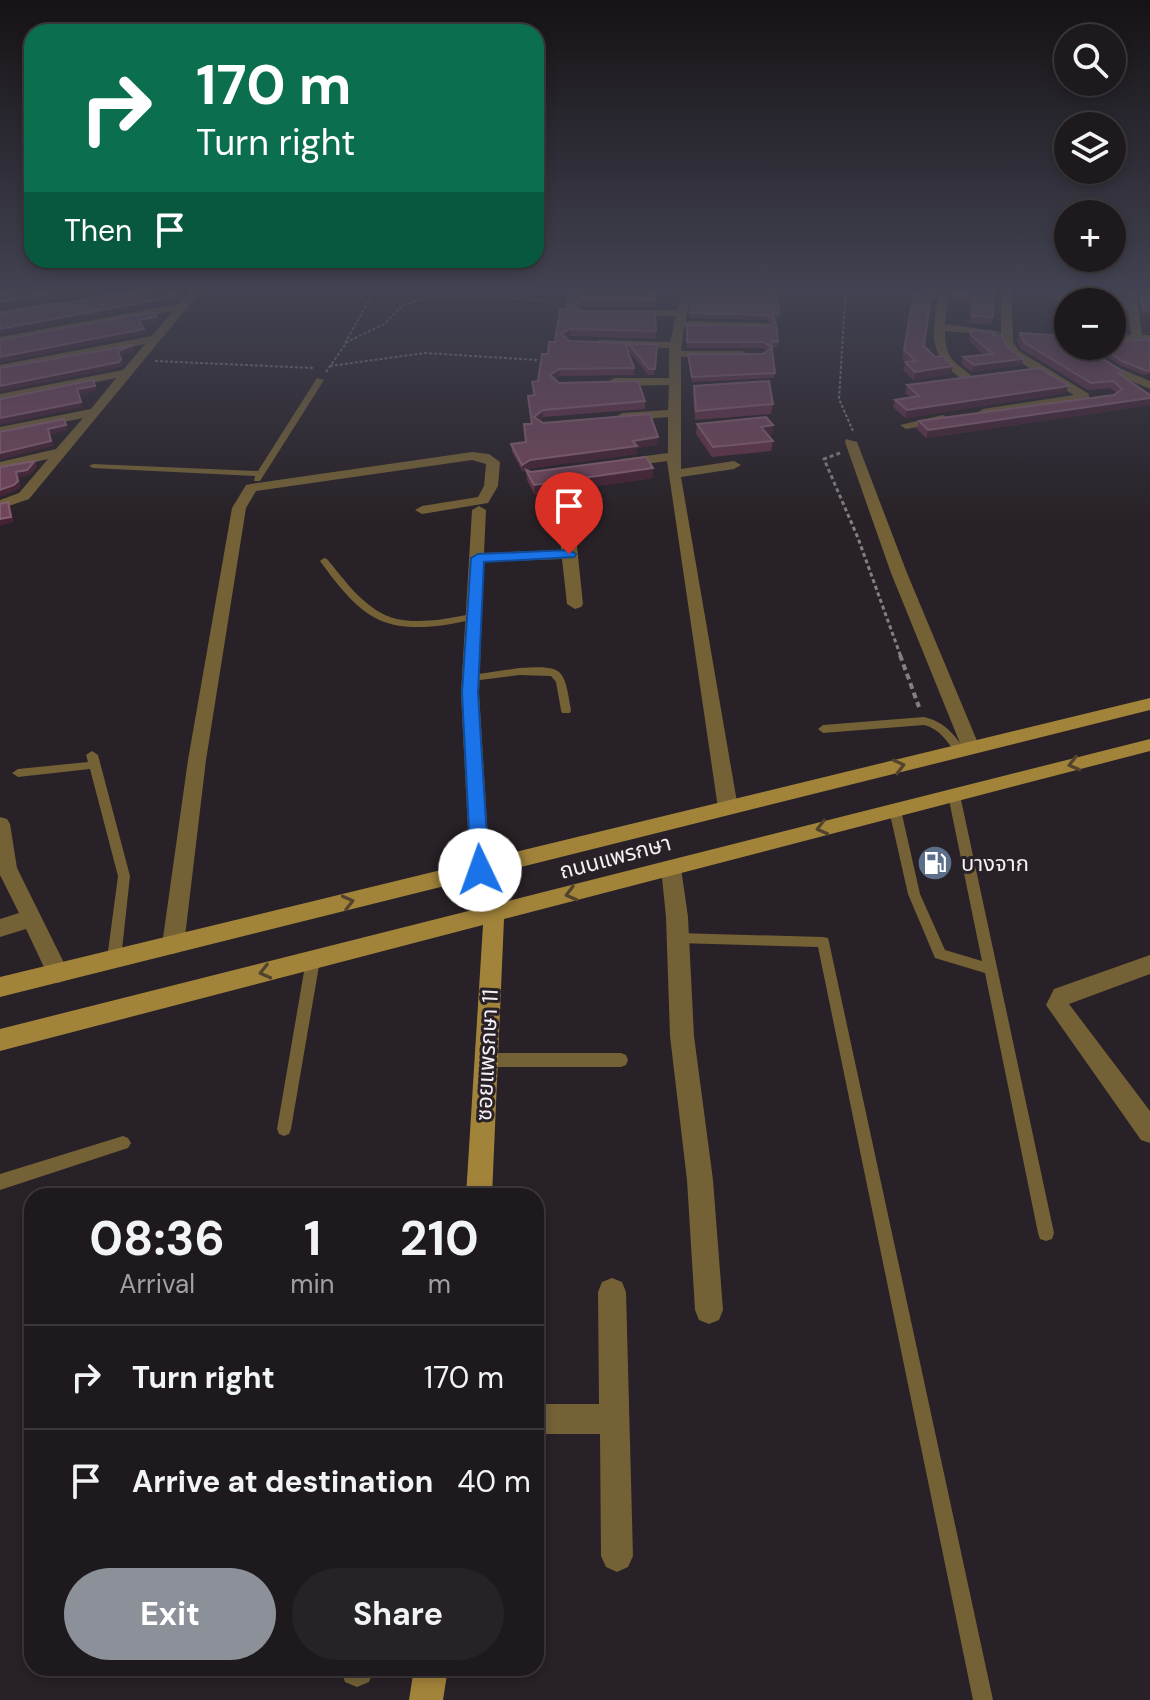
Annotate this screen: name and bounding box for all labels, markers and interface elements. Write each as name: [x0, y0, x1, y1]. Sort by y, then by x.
map controls: [1054, 24, 1126, 360]
button: search: [1054, 24, 1126, 96]
text: 170 m: [196, 48, 351, 121]
icon: right: [64, 56, 168, 160]
button: layers: [1054, 112, 1126, 184]
text: Turn right: [196, 119, 355, 166]
button: +: [1054, 200, 1126, 272]
icon: arrive: [148, 208, 192, 252]
text: Then: [64, 211, 132, 250]
button: −: [1054, 288, 1126, 360]
pin: [535, 472, 603, 554]
icon: arrive: [547, 484, 591, 528]
one-way arrow: [1068, 755, 1082, 772]
one-way arrow: [892, 758, 906, 775]
one-way arrow: [816, 819, 830, 836]
position arrow: [438, 828, 522, 912]
street label: ถนนแพรกษา: [556, 828, 674, 886]
fuel station icon: บางจาก: [916, 844, 954, 882]
place label: บางจาก: [961, 849, 1029, 878]
one-way arrow: [564, 884, 578, 901]
one-way arrow: [340, 894, 354, 911]
one-way arrow: [258, 963, 272, 980]
street label: ซอยแพรกษา 11: [469, 988, 505, 1122]
text: 08:36: [89, 1207, 225, 1270]
text: 1: [304, 1207, 321, 1270]
text: 210: [400, 1207, 479, 1270]
text: Arrival: [119, 1267, 195, 1301]
text: min: [290, 1267, 335, 1301]
text: m: [428, 1267, 451, 1301]
icon: right: [64, 1355, 108, 1399]
text: Turn right: [132, 1358, 275, 1397]
text: 170 m: [424, 1358, 504, 1397]
icon: arrive: [64, 1459, 108, 1503]
text: Arrive at destination: [132, 1462, 433, 1501]
text: 40 m: [457, 1462, 531, 1501]
button: Exit: [64, 1568, 276, 1660]
button: Share: [292, 1568, 504, 1660]

